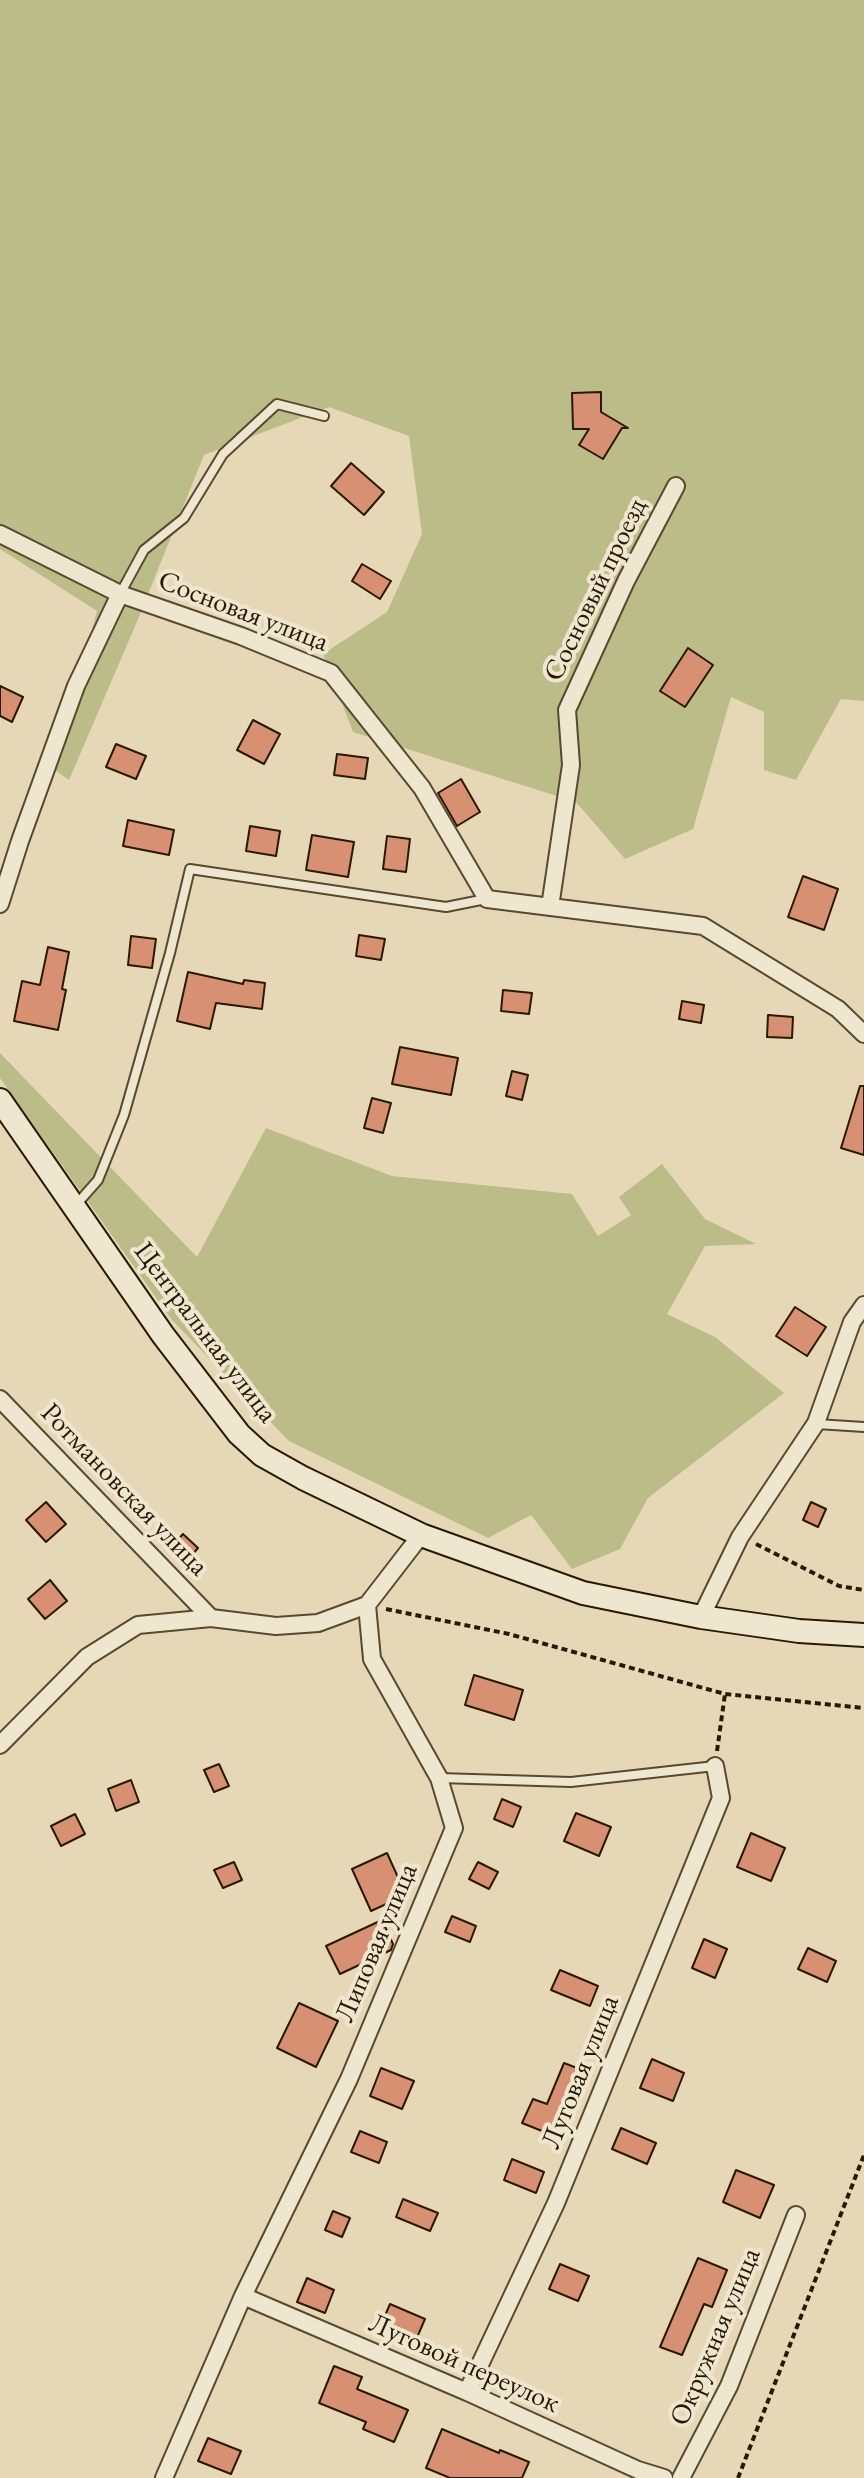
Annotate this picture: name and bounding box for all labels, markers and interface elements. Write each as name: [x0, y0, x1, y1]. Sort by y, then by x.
street label: Сосновый проезд: [537, 493, 655, 687]
street label: Сосновая улица: [153, 564, 333, 660]
street label: Центральная улица: [126, 1236, 284, 1430]
street label: Ротмановская улица: [33, 1397, 215, 1583]
street label: Липовая улица: [328, 1859, 426, 2027]
street label: Луговая улица: [535, 1990, 627, 2154]
street label: Окружная улица: [663, 2243, 769, 2431]
street label: Луговой переулок: [364, 2307, 564, 2421]

